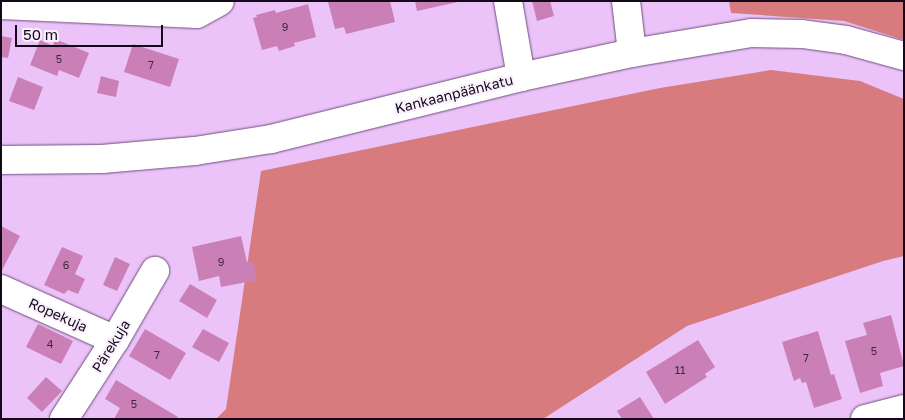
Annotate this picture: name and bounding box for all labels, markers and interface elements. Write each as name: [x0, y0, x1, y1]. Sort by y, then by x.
scale bar: [18, 15, 165, 47]
house number: 9: [282, 20, 288, 34]
text: 50 m: [23, 25, 58, 43]
house number: 5: [56, 52, 62, 66]
house number: 7: [148, 58, 154, 72]
street label: Kankaanpäänkatu: [393, 71, 515, 117]
house number: 9: [218, 255, 224, 269]
house number: 6: [63, 258, 69, 272]
street label: Ropekuja: [26, 295, 90, 335]
street label: Pärekuja: [88, 317, 134, 375]
house number: 4: [47, 337, 53, 351]
house number: 5: [871, 344, 877, 358]
house number: 7: [154, 348, 160, 362]
house number: 7: [803, 351, 809, 365]
house number: 11: [675, 363, 685, 377]
house number: 5: [131, 397, 137, 411]

